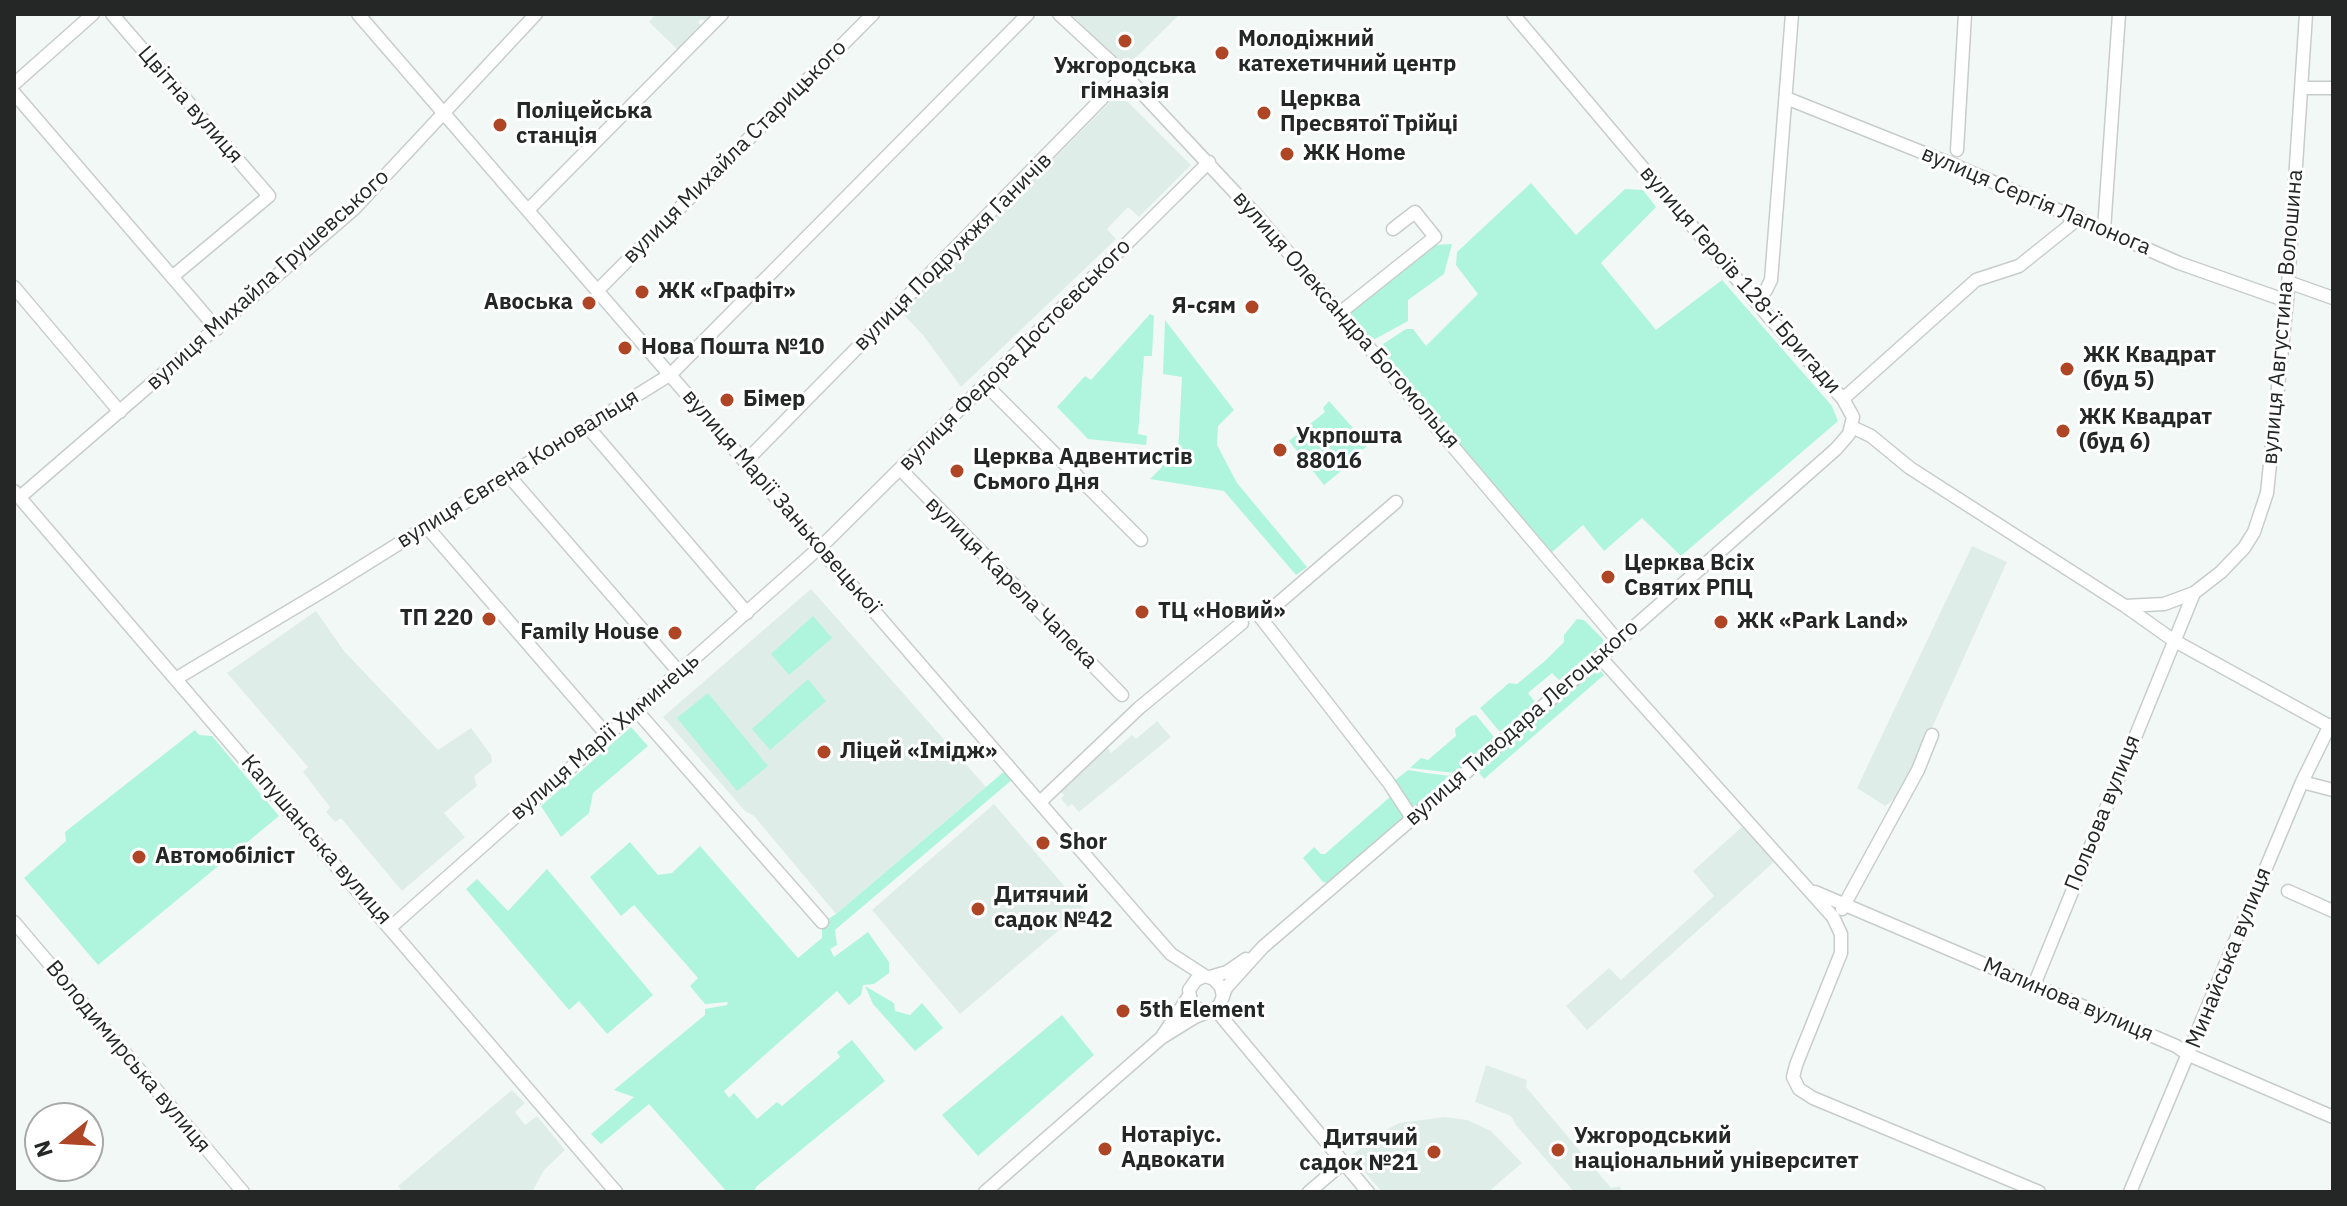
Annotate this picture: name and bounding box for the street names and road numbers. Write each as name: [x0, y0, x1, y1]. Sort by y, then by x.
street label: вулиця Михайла Старицького: [618, 35, 852, 269]
street label: Цвітна вулиця: [132, 41, 248, 169]
street label: вулиця Сергія Лапонога: [1917, 141, 2155, 261]
street label: вулиця Подружжя Ганичів: [848, 147, 1058, 357]
street label: вулиця Героїв 128-ї Бригади: [1634, 161, 1846, 399]
street label: вулиця Михайла Грушевського: [141, 164, 395, 396]
street label: вулиця Августина Волошина: [2257, 168, 2309, 466]
street label: вулиця Олександра Богомольця: [1227, 186, 1465, 454]
street label: вулиця Федора Достоєвського: [893, 233, 1137, 477]
street label: вулиця Євгена Коновальця: [392, 384, 644, 554]
street label: вулиця Марії Заньковецької: [676, 384, 886, 620]
street label: вулиця Карела Чапека: [919, 491, 1103, 675]
street label: вулиця Тиводара Легоцького: [1400, 614, 1644, 832]
street label: вулиця Марії Химинець: [505, 648, 705, 826]
street label: Польова вулиця: [2060, 731, 2146, 895]
street label: Капушанська вулиця: [235, 750, 397, 930]
street label: Минайська вулиця: [2181, 864, 2277, 1052]
street label: Малинова вулиця: [1979, 952, 2157, 1048]
street label: Володимирська вулиця: [40, 956, 216, 1158]

